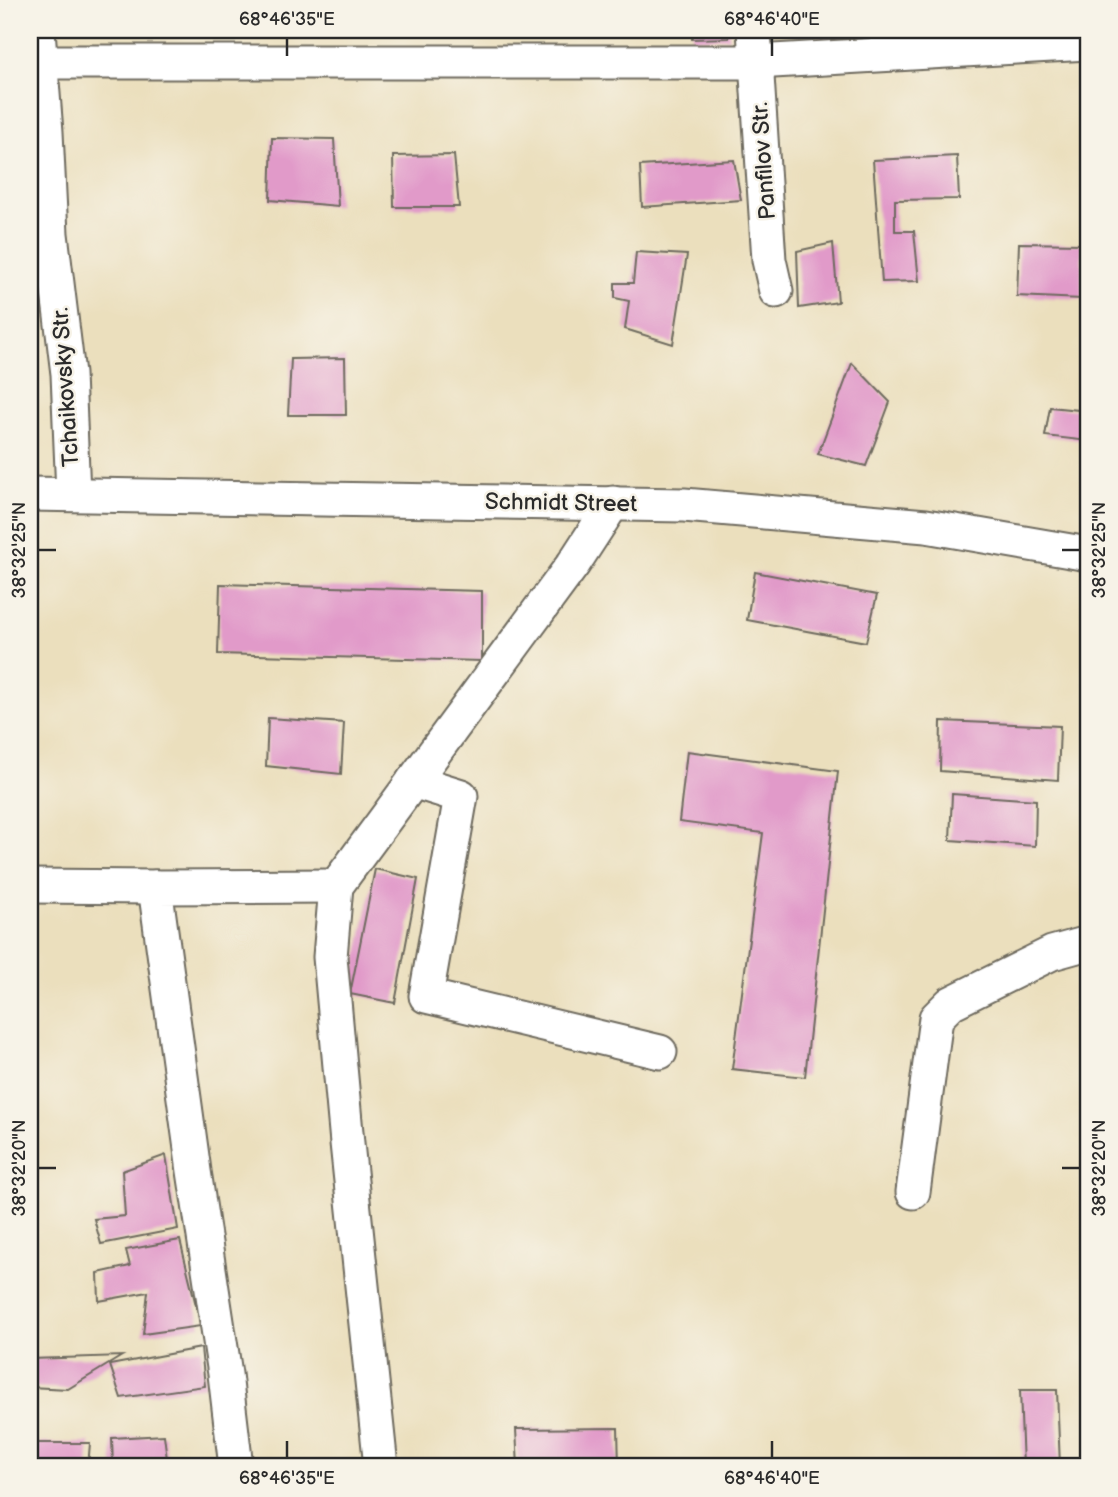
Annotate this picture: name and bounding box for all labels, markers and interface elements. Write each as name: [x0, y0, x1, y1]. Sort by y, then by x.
text: 68°46'35"E: [239, 9, 335, 30]
text: 68°46'40"E: [724, 9, 820, 30]
street label: Panfilov Str.: [746, 101, 782, 221]
street label: Tchaikovsky Str.: [46, 306, 86, 468]
street label: Schmidt Street: [485, 488, 637, 518]
text: 38°32'25"N: [9, 502, 30, 598]
text: 38°32'25"N: [1089, 502, 1110, 598]
text: 38°32'20"N: [9, 1119, 30, 1217]
text: 38°32'20"N: [1089, 1119, 1110, 1217]
text: 68°46'35"E: [239, 1468, 335, 1489]
text: 68°46'40"E: [724, 1468, 820, 1489]

